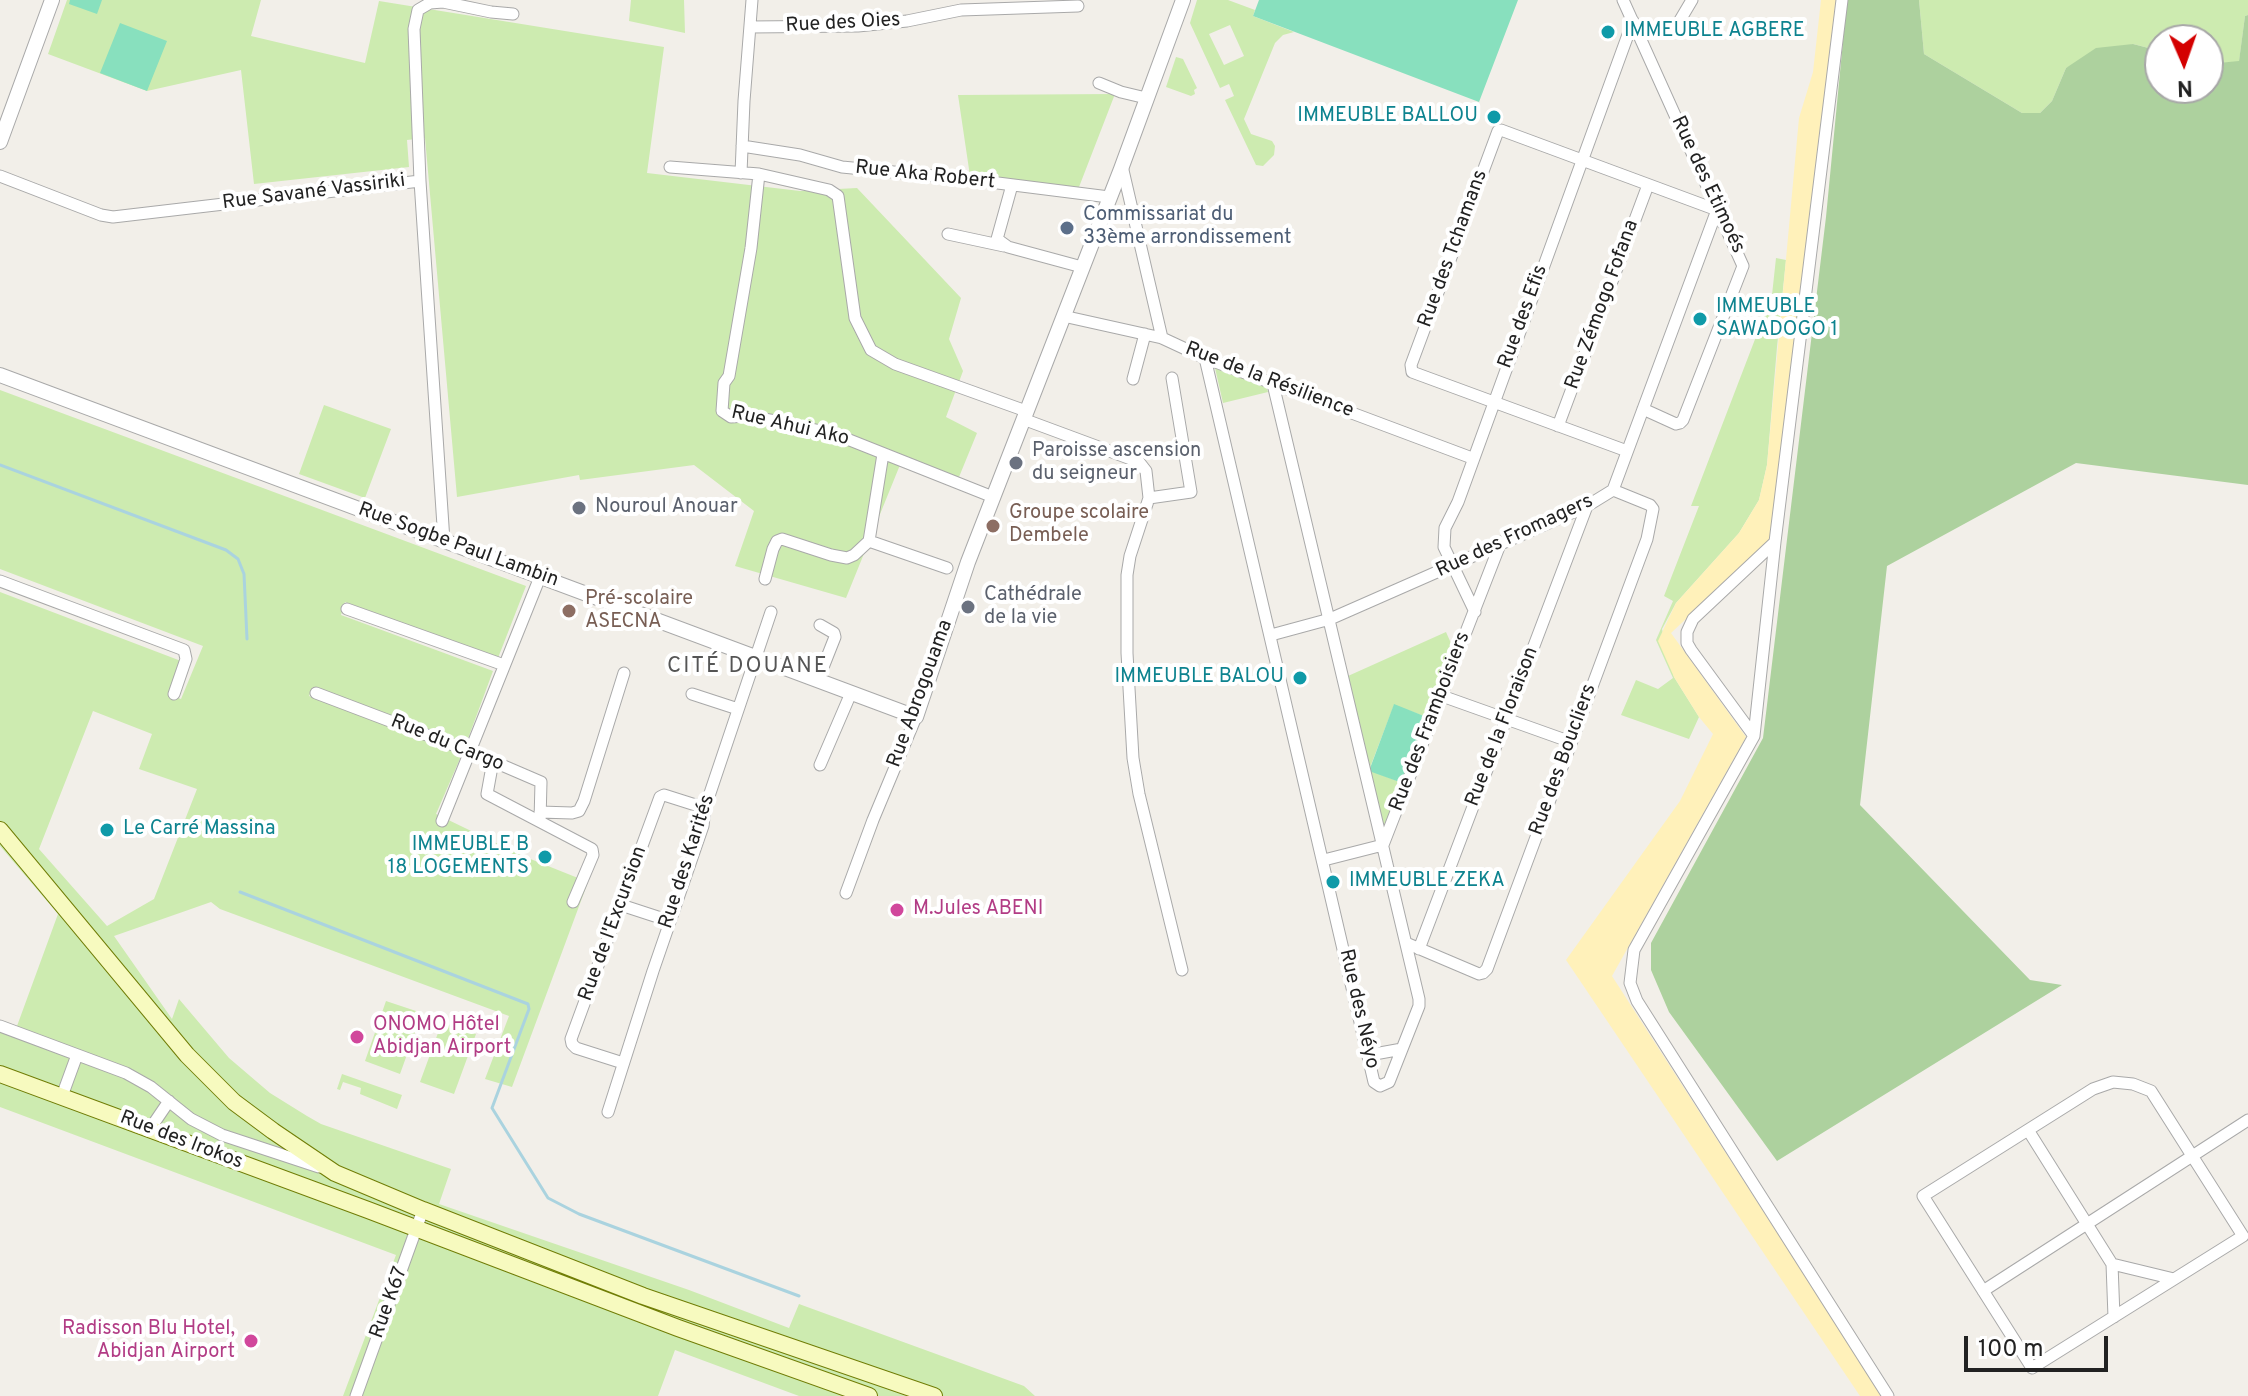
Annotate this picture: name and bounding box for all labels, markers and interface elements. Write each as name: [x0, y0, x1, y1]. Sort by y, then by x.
street label: Rue des Oies: [785, 9, 901, 39]
place label: IMMEUBLE AGBERE: [1624, 20, 1805, 44]
marker: IMMEUBLE AGBERE: [1599, 23, 1617, 41]
north arrow: [2144, 24, 2224, 104]
text: N: [2176, 73, 2193, 100]
place label: IMMEUBLE BALLOU: [1297, 105, 1478, 129]
marker: IMMEUBLE BALLOU: [1485, 108, 1503, 126]
street label: Rue des Etimoés: [1665, 113, 1749, 257]
street label: Rue Aka Robert: [854, 157, 996, 195]
street label: Rue des Tchamans: [1414, 167, 1494, 331]
street label: Rue Savané Vassiriki: [221, 170, 407, 216]
place label: Commissariat du 33ème arrondissement: [1083, 204, 1291, 251]
street label: Rue Zémogo Fofana: [1561, 217, 1645, 393]
marker: Commissariat du 33ème arrondissement: [1058, 219, 1076, 237]
street label: Rue des Efis: [1494, 262, 1554, 372]
place label: IMMEUBLE SAWADOGO 1: [1716, 296, 1838, 343]
marker: IMMEUBLE SAWADOGO 1: [1691, 310, 1709, 328]
street label: Rue de la Résilience: [1181, 338, 1357, 424]
street label: Rue Ahui Ako: [729, 402, 851, 452]
place label: Paroisse ascension du seigneur: [1032, 440, 1201, 487]
marker: Paroisse ascension du seigneur: [1007, 454, 1025, 472]
street label: Rue des Fromagers: [1433, 490, 1597, 584]
place label: Nouroul Anouar: [595, 496, 738, 520]
street label: Rue Sogbe Paul Lambin: [355, 499, 561, 593]
marker: Nouroul Anouar: [570, 499, 588, 517]
place label: Groupe scolaire Dembele: [1009, 502, 1149, 549]
marker: Groupe scolaire Dembele: [984, 517, 1002, 535]
place label: Cathédrale de la vie: [984, 584, 1082, 631]
place label: Pré-scolaire ASECNA: [585, 588, 693, 635]
marker: Cathédrale de la vie: [959, 598, 977, 616]
marker: Pré-scolaire ASECNA: [560, 602, 578, 620]
street label: Rue Abrogouama: [883, 617, 959, 771]
street label: Rue des Framboisiers: [1386, 629, 1476, 815]
street label: Rue de la Floraison: [1462, 644, 1544, 810]
district label: CITÉ DOUANE: [667, 655, 829, 681]
place label: IMMEUBLE BALOU: [1115, 666, 1284, 690]
marker: IMMEUBLE BALOU: [1291, 669, 1309, 687]
street label: Rue des Boucliers: [1525, 681, 1603, 839]
street label: Rue du Cargo: [387, 710, 507, 778]
street label: Rue des Karités: [655, 792, 721, 932]
place label: Le Carré Massina: [123, 818, 275, 842]
marker: Le Carré Massina: [98, 821, 116, 839]
place label: IMMEUBLE B 18 LOGEMENTS: [388, 834, 529, 881]
street label: Rue de l'Excursion: [575, 843, 653, 1005]
marker: IMMEUBLE B 18 LOGEMENTS: [536, 848, 554, 866]
place label: IMMEUBLE ZEKA: [1349, 870, 1505, 894]
marker: IMMEUBLE ZEKA: [1324, 873, 1342, 891]
place label: M.Jules ABENI: [913, 898, 1043, 922]
marker: M.Jules ABENI: [888, 901, 906, 919]
street label: Rue des Néyo: [1333, 947, 1383, 1071]
place label: ONOMO Hôtel Abidjan Airport: [373, 1014, 511, 1061]
marker: ONOMO Hôtel Abidjan Airport: [348, 1028, 366, 1046]
street label: Rue des Irokos: [116, 1107, 246, 1175]
street label: Rue K67: [366, 1264, 414, 1342]
place label: Radisson Blu Hotel, Abidjan Airport: [62, 1318, 235, 1365]
scale bar: [1968, 1320, 2112, 1370]
marker: Radisson Blu Hotel, Abidjan Airport: [242, 1332, 260, 1350]
text: 100 m: [1978, 1335, 2044, 1365]

